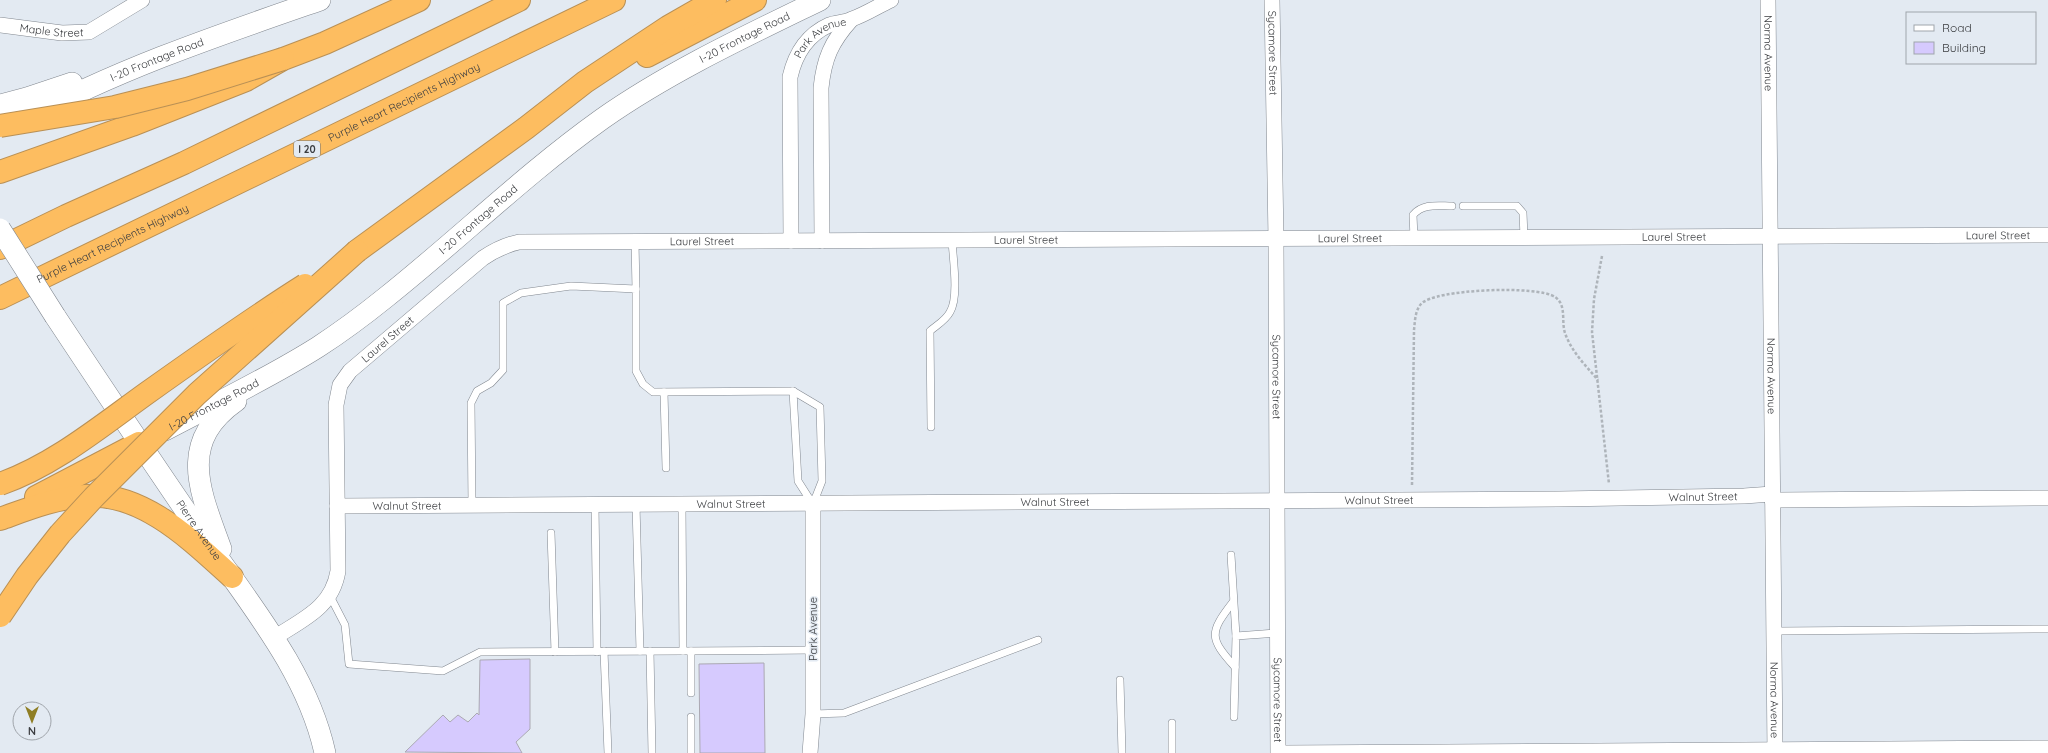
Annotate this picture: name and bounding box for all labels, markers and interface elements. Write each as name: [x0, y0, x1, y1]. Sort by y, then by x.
street label: I-20 Frontage Road: [697, 9, 792, 66]
street label: Sycamore Street: [1265, 10, 1281, 96]
legend: [1906, 12, 2036, 64]
street label: Park Avenue: [791, 14, 847, 60]
street label: Norma Avenue: [1761, 15, 1776, 91]
text: Road: [1942, 20, 1972, 35]
street label: Maple Street: [19, 21, 84, 40]
street label: I-20 Frontage Road: [108, 35, 205, 84]
text: Building: [1942, 40, 1986, 55]
street label: Purple Heart Recipients Highway: [326, 59, 482, 145]
road number: I 20: [294, 141, 320, 157]
street label: I-20 Frontage Road: [436, 182, 520, 257]
street label: Purple Heart Recipients Highway: [34, 201, 191, 286]
street label: Laurel Street: [1966, 228, 2031, 242]
street label: Laurel Street: [1642, 230, 1707, 244]
street label: Laurel Street: [1318, 231, 1383, 245]
street label: Laurel Street: [994, 233, 1059, 247]
street label: Laurel Street: [670, 234, 735, 248]
street label: Laurel Street: [358, 313, 417, 365]
street label: Sycamore Street: [1269, 335, 1284, 420]
street label: Norma Avenue: [1764, 338, 1779, 414]
street label: I-20 Frontage Road: [166, 376, 261, 434]
street label: Walnut Street: [1668, 489, 1738, 504]
street label: Walnut Street: [1344, 493, 1414, 507]
street label: Walnut Street: [1020, 495, 1090, 509]
street label: Pierre Avenue: [173, 497, 225, 563]
street label: Walnut Street: [696, 497, 766, 511]
street label: Walnut Street: [372, 498, 442, 513]
street label: Park Avenue: [806, 597, 820, 661]
street label: Sycamore Street: [1271, 658, 1285, 743]
street label: Norma Avenue: [1767, 662, 1782, 738]
north arrow: [12, 701, 52, 741]
text: N: [28, 724, 36, 738]

